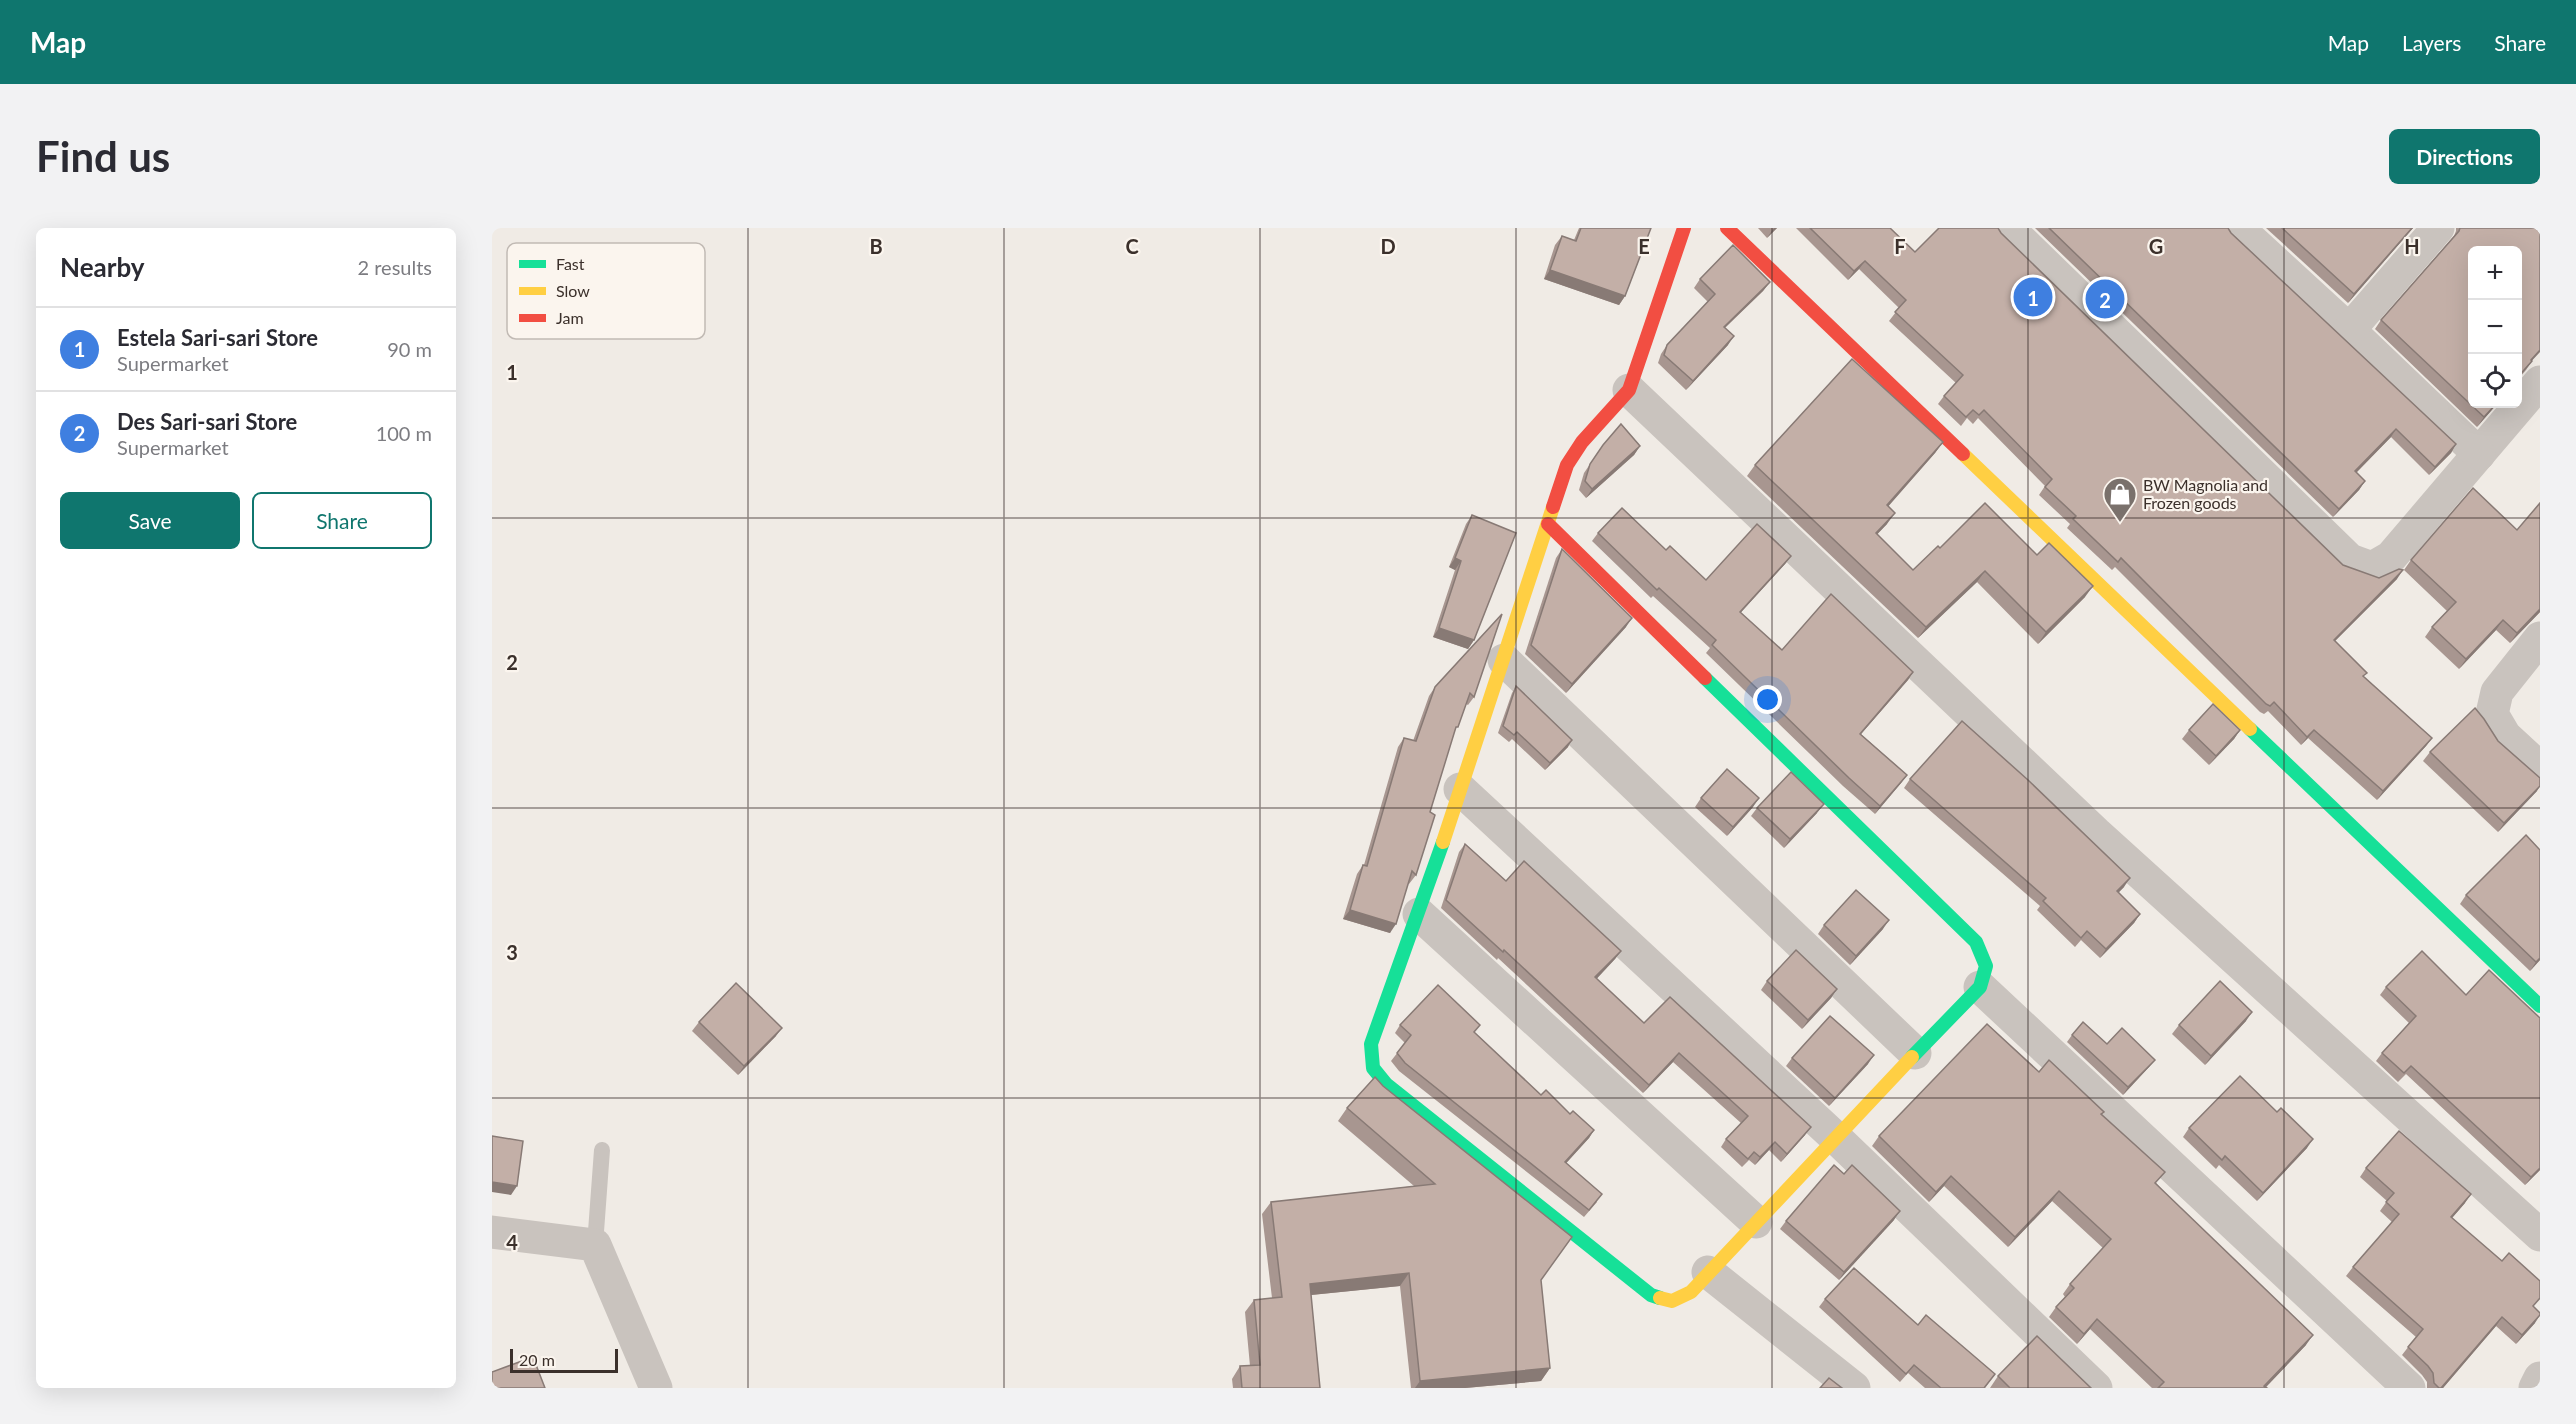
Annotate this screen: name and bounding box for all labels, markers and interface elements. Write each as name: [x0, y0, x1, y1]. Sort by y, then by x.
text: Map: [30, 25, 86, 59]
text: Map: [2328, 30, 2369, 55]
text: Layers: [2402, 30, 2461, 55]
text: Share: [2494, 30, 2546, 55]
button: Directions: [2389, 129, 2540, 184]
text: Find us: [36, 131, 170, 181]
text: B: [869, 234, 883, 258]
text: C: [1125, 234, 1139, 258]
text: D: [1380, 234, 1396, 258]
text: E: [1638, 234, 1650, 258]
text: F: [1894, 234, 1906, 258]
text: G: [2149, 234, 2163, 258]
text: H: [2404, 234, 2420, 258]
legend: [507, 243, 705, 339]
map controls: [2468, 246, 2522, 408]
button: +: [2468, 246, 2522, 300]
text: Nearby: [60, 251, 145, 283]
text: Fast: [556, 254, 585, 273]
text: 2 results: [357, 255, 432, 279]
pin: 1: [2014, 274, 2052, 320]
pin: 2: [2086, 276, 2124, 322]
text: Slow: [556, 281, 590, 300]
button: −: [2468, 300, 2522, 354]
text: Jam: [556, 308, 584, 327]
text: Estela Sari-sari Store: [117, 324, 318, 351]
text: 1: [74, 337, 85, 361]
text: 90 m: [387, 337, 432, 361]
text: Supermarket: [117, 351, 229, 375]
button: locate: [2468, 354, 2522, 408]
text: 1: [506, 360, 518, 384]
text: Des Sari-sari Store: [117, 408, 297, 435]
text: 2: [74, 421, 85, 445]
text: 100 m: [376, 421, 432, 445]
text: Supermarket: [117, 435, 229, 459]
place label: BW Magnolia and Frozen goods: [2143, 475, 2268, 512]
shop icon: BW Magnolia and Frozen goods: [2102, 476, 2138, 523]
button: Save: [60, 492, 240, 549]
button: Share: [252, 492, 432, 549]
text: 2: [506, 650, 518, 674]
your location: [1753, 685, 1782, 714]
text: 3: [506, 940, 518, 964]
text: 4: [506, 1230, 518, 1254]
scale bar: [510, 1346, 618, 1374]
text: 20 m: [519, 1350, 555, 1369]

